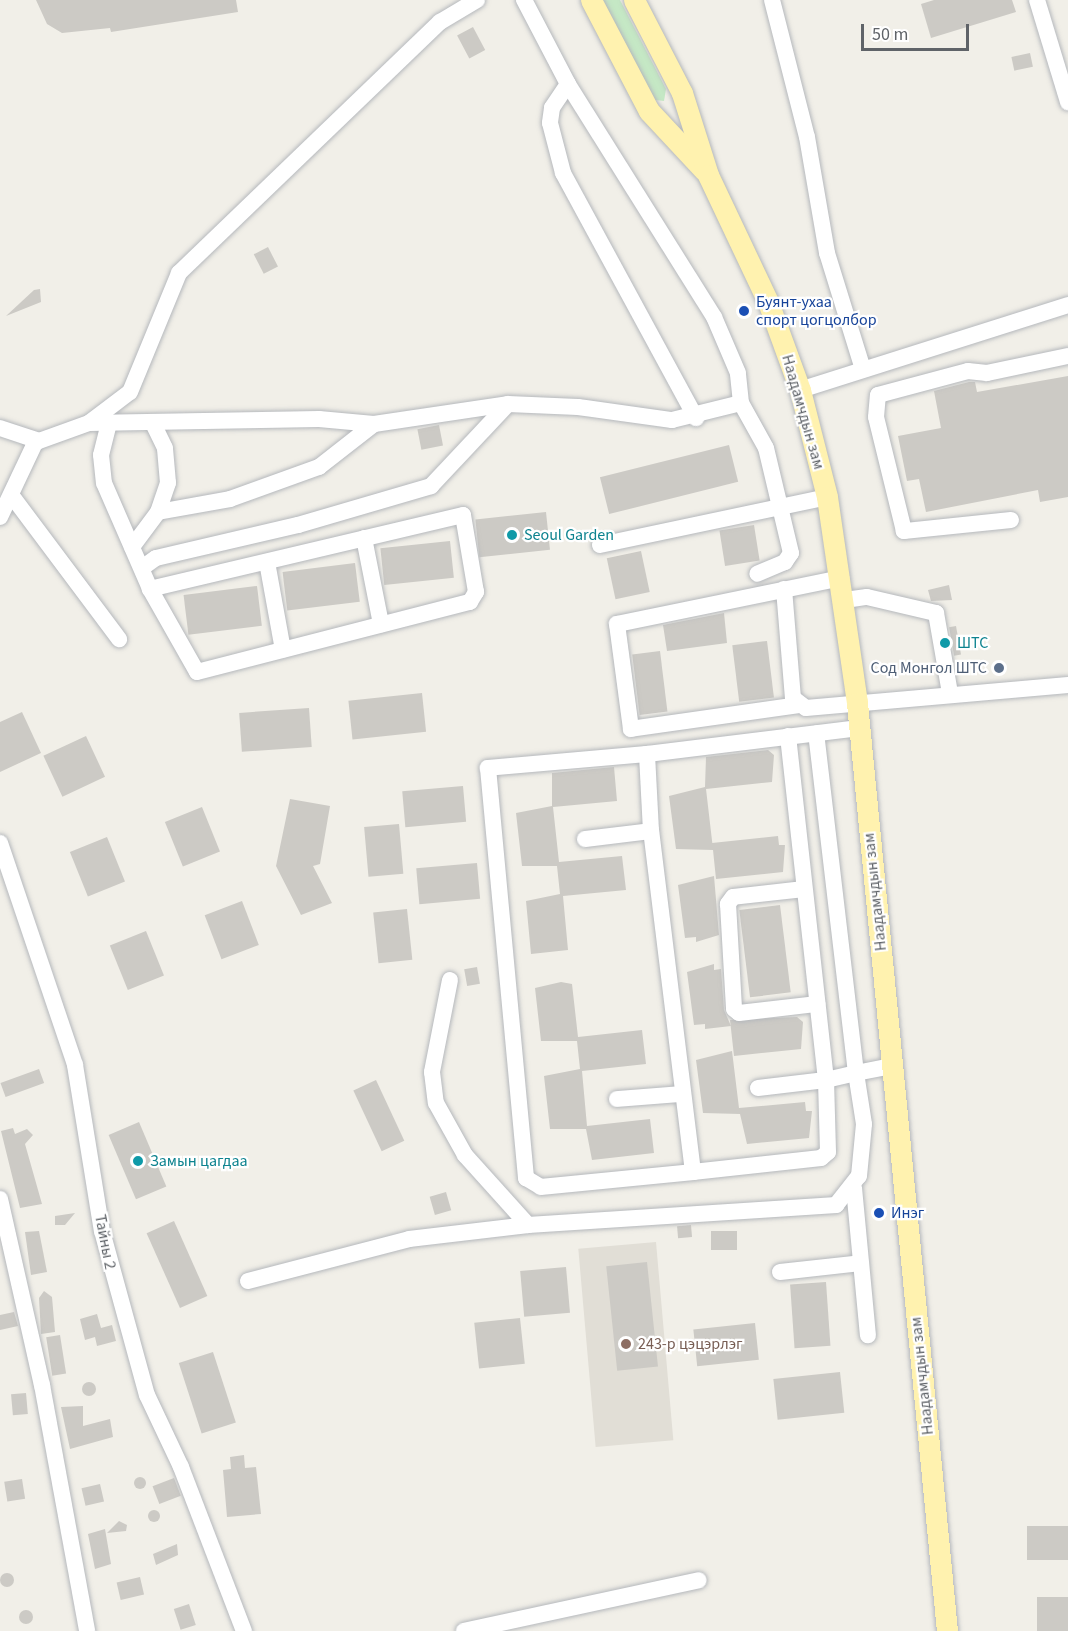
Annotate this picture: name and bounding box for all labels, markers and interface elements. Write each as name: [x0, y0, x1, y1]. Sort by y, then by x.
scale bar: [864, 12, 972, 50]
text: 50 m: [872, 22, 908, 47]
place label: Буянт-ухаа спорт цогцолбор: [756, 292, 877, 330]
marker: Буянт-ухаа спорт цогцолбор: [737, 304, 751, 318]
street label: Наадамчдын зам: [777, 352, 829, 472]
place label: Seoul Garden: [524, 525, 614, 545]
marker: Seoul Garden: [505, 528, 519, 542]
place label: ШТС: [957, 633, 988, 653]
marker: ШТС: [938, 636, 952, 650]
place label: Сод Монгол ШТС: [871, 658, 987, 678]
marker: Сод Монгол ШТС: [992, 661, 1006, 675]
street label: Наадамчдын зам: [859, 832, 891, 952]
place label: Замын цагдаа: [150, 1151, 248, 1171]
marker: Замын цагдаа: [131, 1154, 145, 1168]
place label: Инэг: [891, 1203, 924, 1223]
marker: Инэг: [872, 1206, 886, 1220]
street label: Тайны 2: [90, 1213, 120, 1271]
street label: Наадамчдын зам: [906, 1316, 938, 1436]
place label: 243-р цэцэрлэг: [638, 1334, 743, 1354]
marker: 243-р цэцэрлэг: [619, 1337, 633, 1351]

